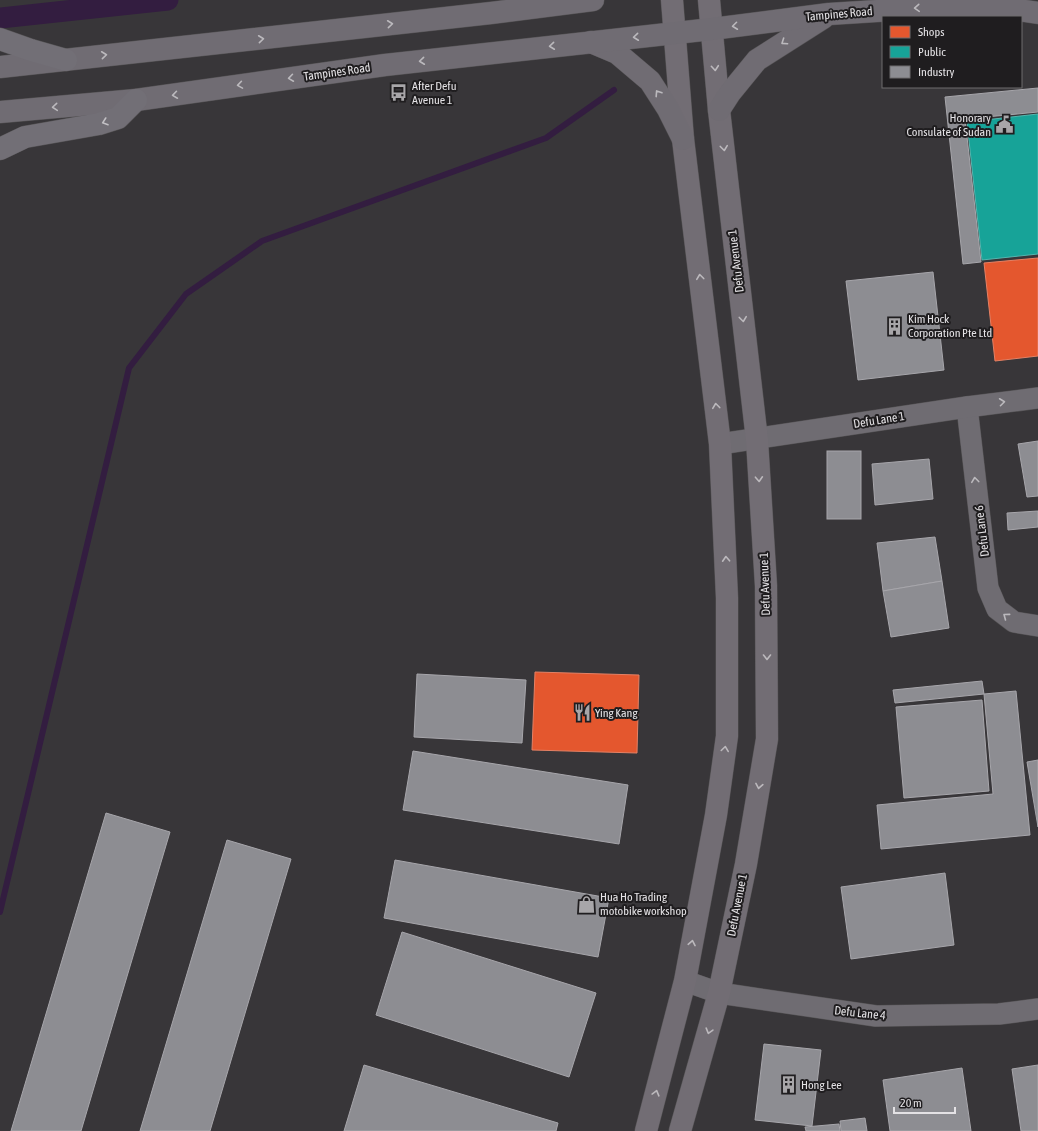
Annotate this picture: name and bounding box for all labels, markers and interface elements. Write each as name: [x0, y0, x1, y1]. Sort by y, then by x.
street label: Tampines Road: [805, 4, 873, 24]
one-way arrow: [914, 4, 920, 13]
legend: [882, 16, 1022, 88]
one-way arrow: [387, 20, 393, 29]
one-way arrow: [732, 21, 738, 30]
text: Shops: [918, 25, 944, 39]
one-way arrow: [633, 32, 639, 41]
one-way arrow: [258, 35, 264, 44]
one-way arrow: [781, 37, 788, 45]
one-way arrow: [549, 42, 555, 51]
text: Public: [918, 45, 946, 59]
one-way arrow: [101, 51, 107, 60]
one-way arrow: [419, 56, 425, 65]
street label: Tampines Road: [303, 60, 371, 84]
one-way arrow: [711, 65, 720, 71]
text: Industry: [918, 65, 955, 79]
one-way arrow: [288, 73, 294, 82]
place label: After Defu Avenue 1: [412, 79, 457, 107]
one-way arrow: [237, 81, 243, 89]
bus stop icon: After Defu Avenue 1: [389, 83, 409, 103]
one-way arrow: [172, 90, 178, 99]
one-way arrow: [655, 90, 663, 97]
one-way arrow: [52, 103, 58, 112]
place label: Honorary Consulate of Sudan: [906, 111, 991, 139]
public building icon: Honorary Consulate of Sudan: [994, 115, 1014, 135]
one-way arrow: [101, 117, 108, 126]
one-way arrow: [719, 145, 728, 151]
street label: Defu Avenue 1: [725, 228, 747, 293]
one-way arrow: [696, 274, 705, 280]
place label: Kim Hock Corporation Pte Ltd: [908, 312, 992, 340]
one-way arrow: [738, 316, 747, 322]
building icon: Kim Hock Corporation Pte Ltd: [885, 316, 905, 336]
one-way arrow: [999, 398, 1005, 407]
one-way arrow: [712, 403, 721, 409]
street label: Defu Lane 1: [852, 409, 906, 431]
one-way arrow: [755, 476, 764, 482]
one-way arrow: [971, 477, 980, 483]
street label: Defu Lane 6: [972, 504, 992, 558]
street label: Defu Avenue 1: [757, 552, 773, 616]
one-way arrow: [721, 556, 730, 562]
one-way arrow: [1003, 613, 1010, 621]
one-way arrow: [763, 654, 771, 660]
restaurant icon: Ying Kang: [572, 703, 592, 723]
place label: Ying Kang: [595, 706, 638, 720]
one-way arrow: [720, 745, 729, 752]
one-way arrow: [755, 783, 764, 789]
street label: Defu Avenue 1: [724, 872, 750, 937]
place label: Hua Ho Trading motobike workshop: [600, 890, 687, 918]
shop icon: Hua Ho Trading motobike workshop: [577, 894, 597, 914]
one-way arrow: [688, 940, 696, 946]
street label: Defu Lane 4: [834, 1003, 887, 1023]
one-way arrow: [705, 1027, 714, 1034]
building icon: Hong Lee: [778, 1075, 798, 1095]
place label: Hong Lee: [801, 1078, 842, 1092]
scale bar: [894, 1089, 955, 1115]
one-way arrow: [651, 1090, 659, 1097]
text: 20 m: [900, 1096, 922, 1110]

